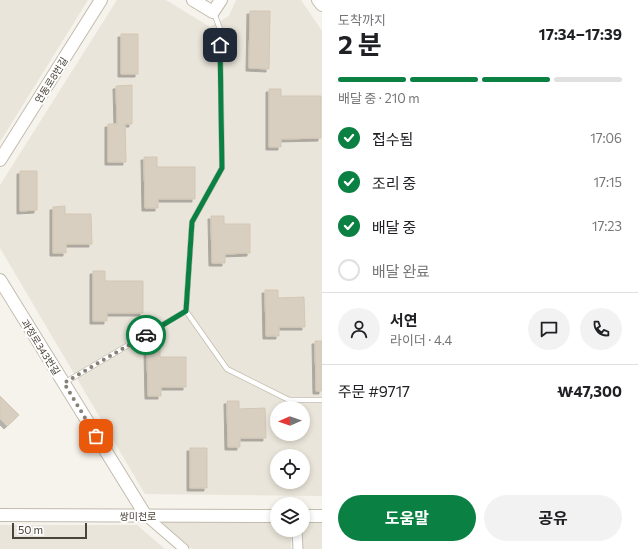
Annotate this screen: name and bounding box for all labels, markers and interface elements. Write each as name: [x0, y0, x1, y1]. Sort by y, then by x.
text: 도착까지: [338, 12, 386, 28]
text: 17:34–17:39: [539, 25, 622, 43]
pin: [203, 28, 237, 62]
text: 2 분: [338, 28, 382, 59]
icon: home: [209, 34, 231, 56]
street label: 연동로8번길: [32, 55, 70, 105]
text: 배달 중 · 210 m: [338, 90, 420, 106]
icon: check: [338, 127, 360, 149]
text: 접수됨: [372, 130, 413, 148]
text: 17:06: [590, 130, 622, 146]
icon: check: [338, 171, 360, 193]
text: 조리 중: [372, 174, 416, 192]
text: 17:15: [593, 174, 622, 190]
icon: check: [338, 215, 360, 237]
text: 배달 중: [372, 218, 416, 236]
text: 17:23: [592, 218, 622, 234]
text: 배달 완료: [372, 262, 430, 280]
button: person: [338, 308, 380, 350]
button: chat: [528, 308, 570, 350]
button: phone: [580, 308, 622, 350]
text: 서연: [390, 311, 418, 329]
courier: [126, 315, 166, 355]
street label: 과정로343번길: [19, 317, 63, 377]
icon: car: [135, 324, 157, 346]
text: 라이더 · 4.4: [390, 332, 452, 348]
text: 주문 #9717: [338, 382, 410, 400]
text: ₩47,300: [557, 382, 622, 400]
north arrow: [270, 401, 310, 441]
map controls: [270, 401, 310, 537]
pin: [79, 419, 113, 453]
icon: bag: [85, 425, 107, 447]
button: locate: [270, 449, 310, 489]
button: 도움말: [338, 495, 476, 541]
button: 공유: [484, 495, 622, 541]
button: layers: [270, 497, 310, 537]
street label: 쌍미천로: [120, 510, 156, 522]
scale bar: [12, 521, 87, 540]
text: 50 m: [18, 523, 43, 536]

